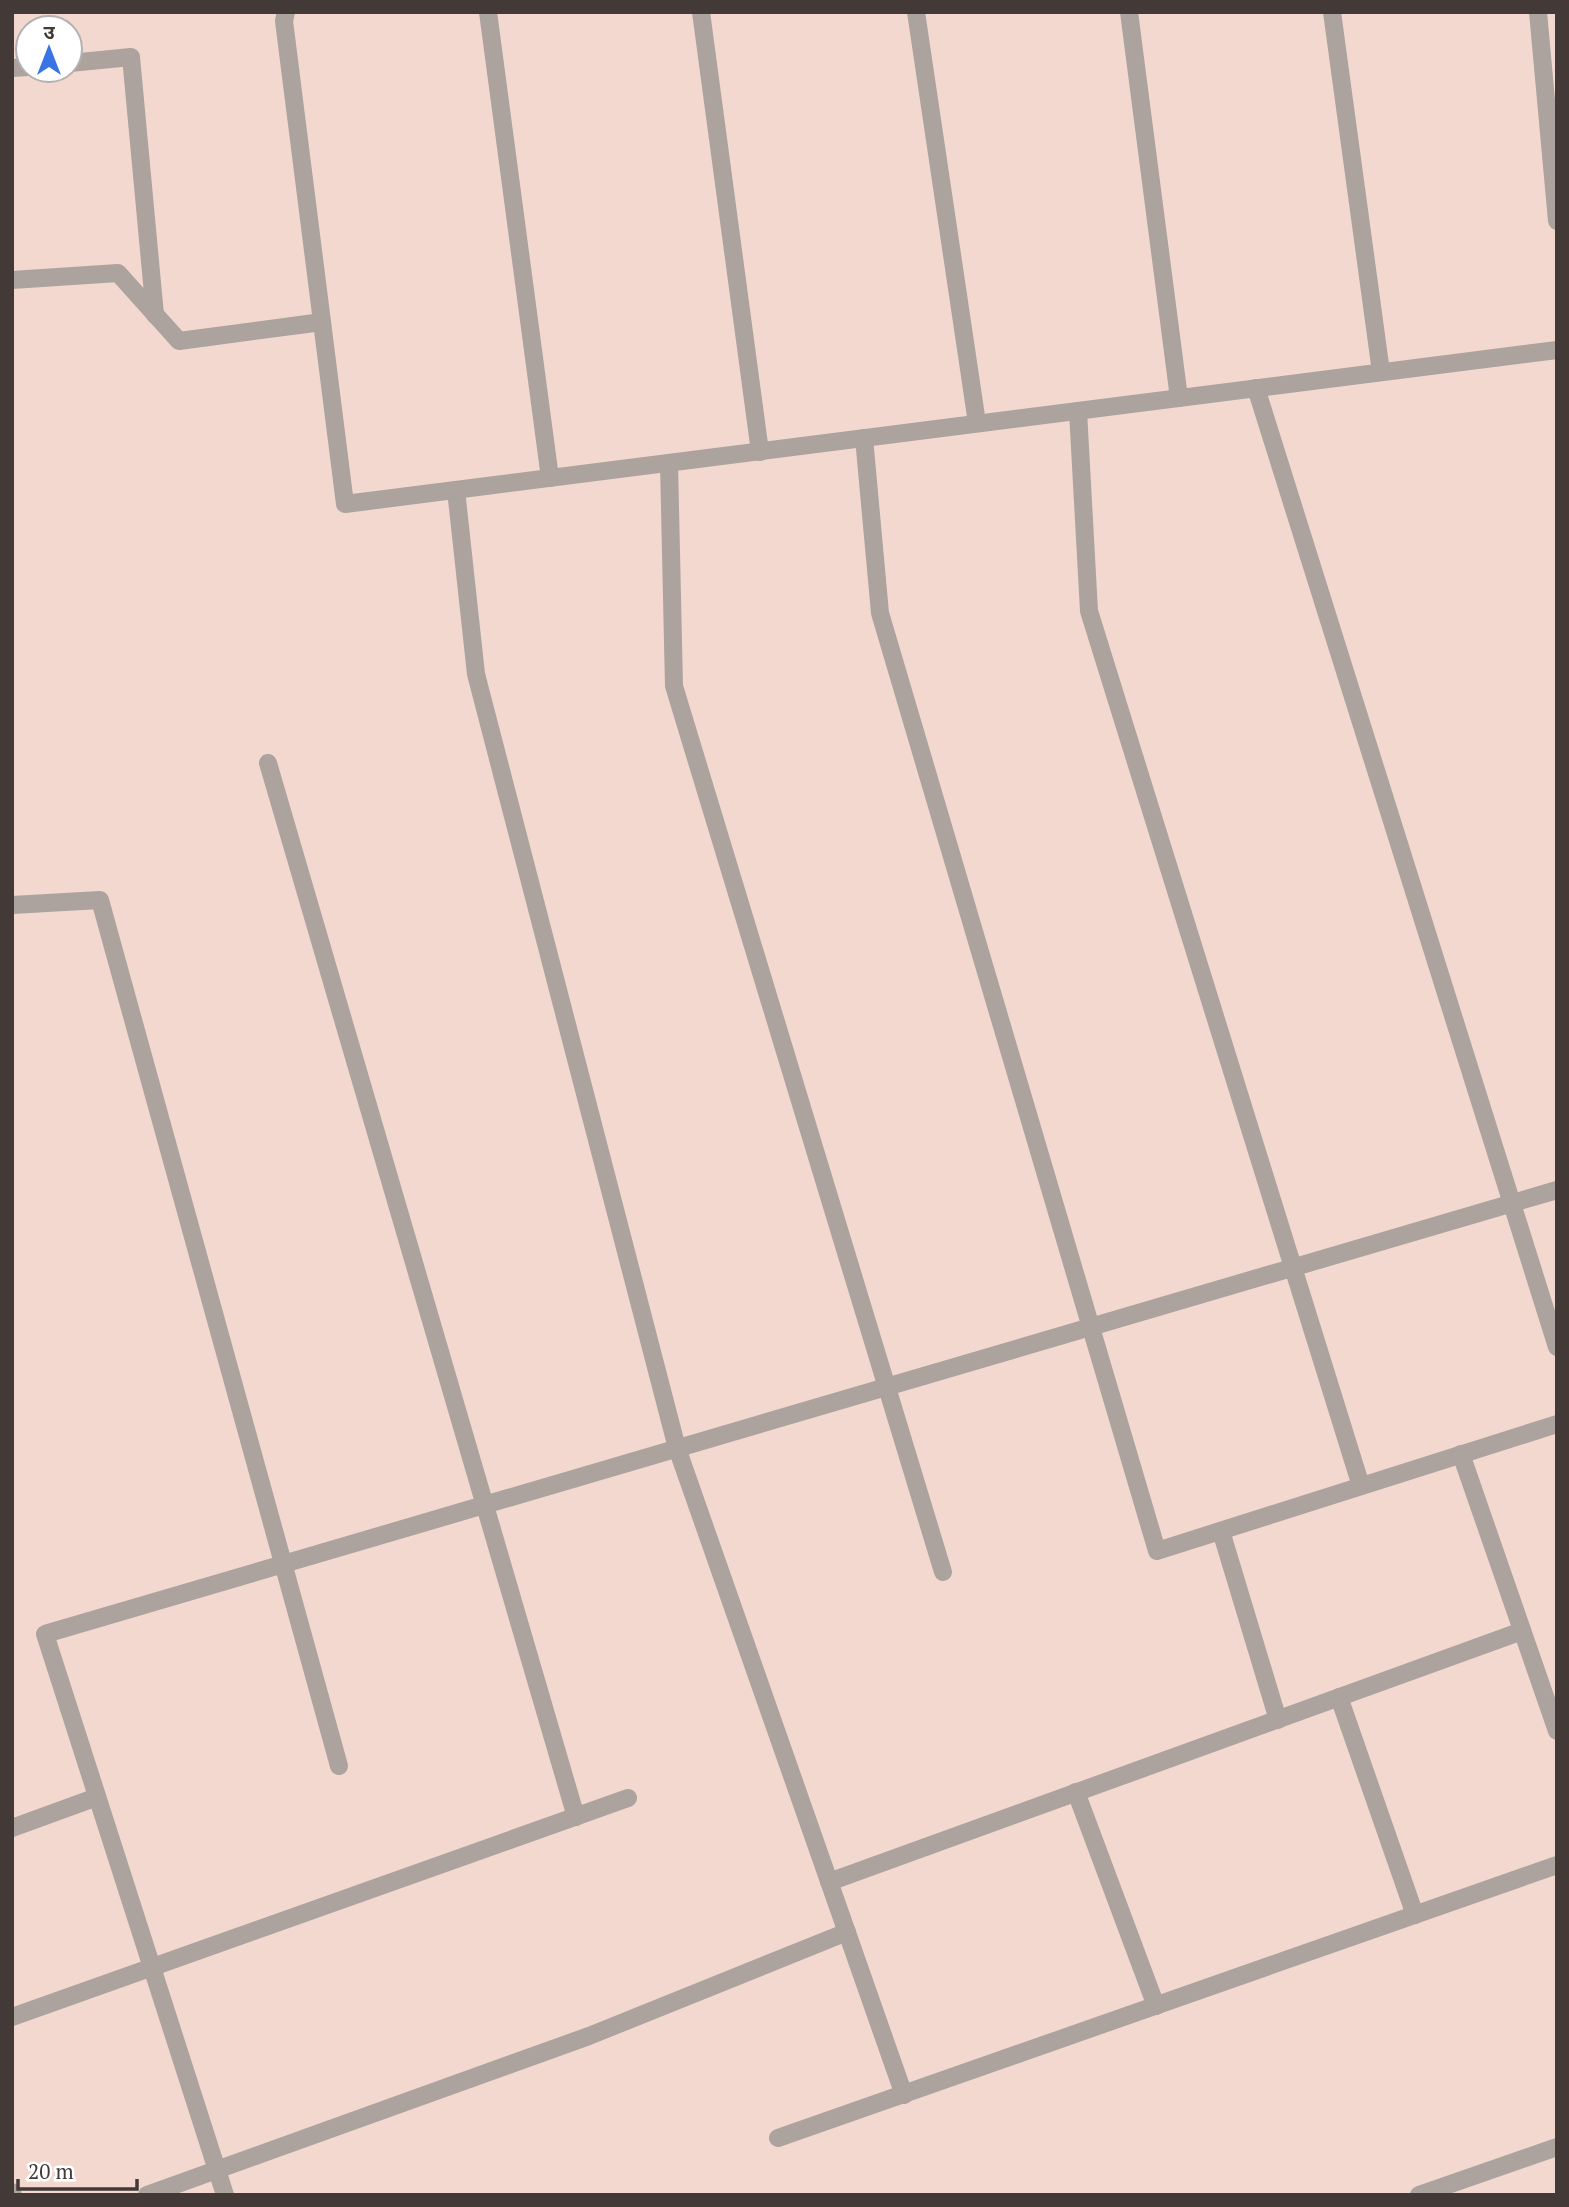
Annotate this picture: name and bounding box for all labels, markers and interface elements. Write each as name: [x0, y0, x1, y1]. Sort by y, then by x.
north arrow: [14, 14, 84, 84]
text: उ: [43, 19, 55, 44]
scale bar: [18, 2148, 136, 2192]
text: 20 m: [28, 2157, 74, 2185]

